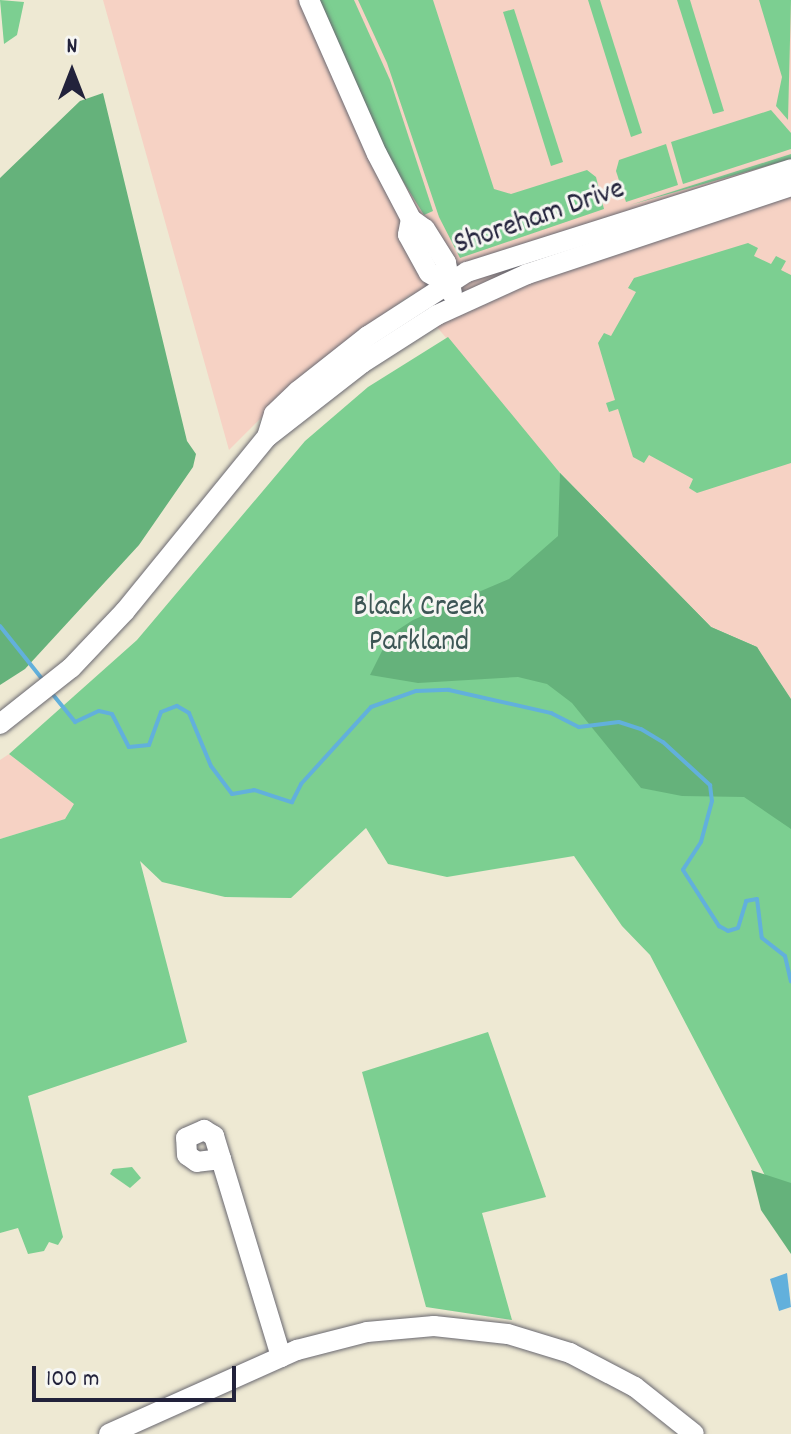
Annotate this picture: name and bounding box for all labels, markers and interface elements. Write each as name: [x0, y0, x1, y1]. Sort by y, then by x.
north arrow: [32, 32, 112, 112]
text: N: [67, 32, 77, 63]
street label: Shoreham Drive: [450, 173, 630, 265]
park label: Black Creek Parkland: [353, 591, 485, 662]
scale bar: [36, 1350, 240, 1400]
text: 100 m: [46, 1363, 99, 1397]

